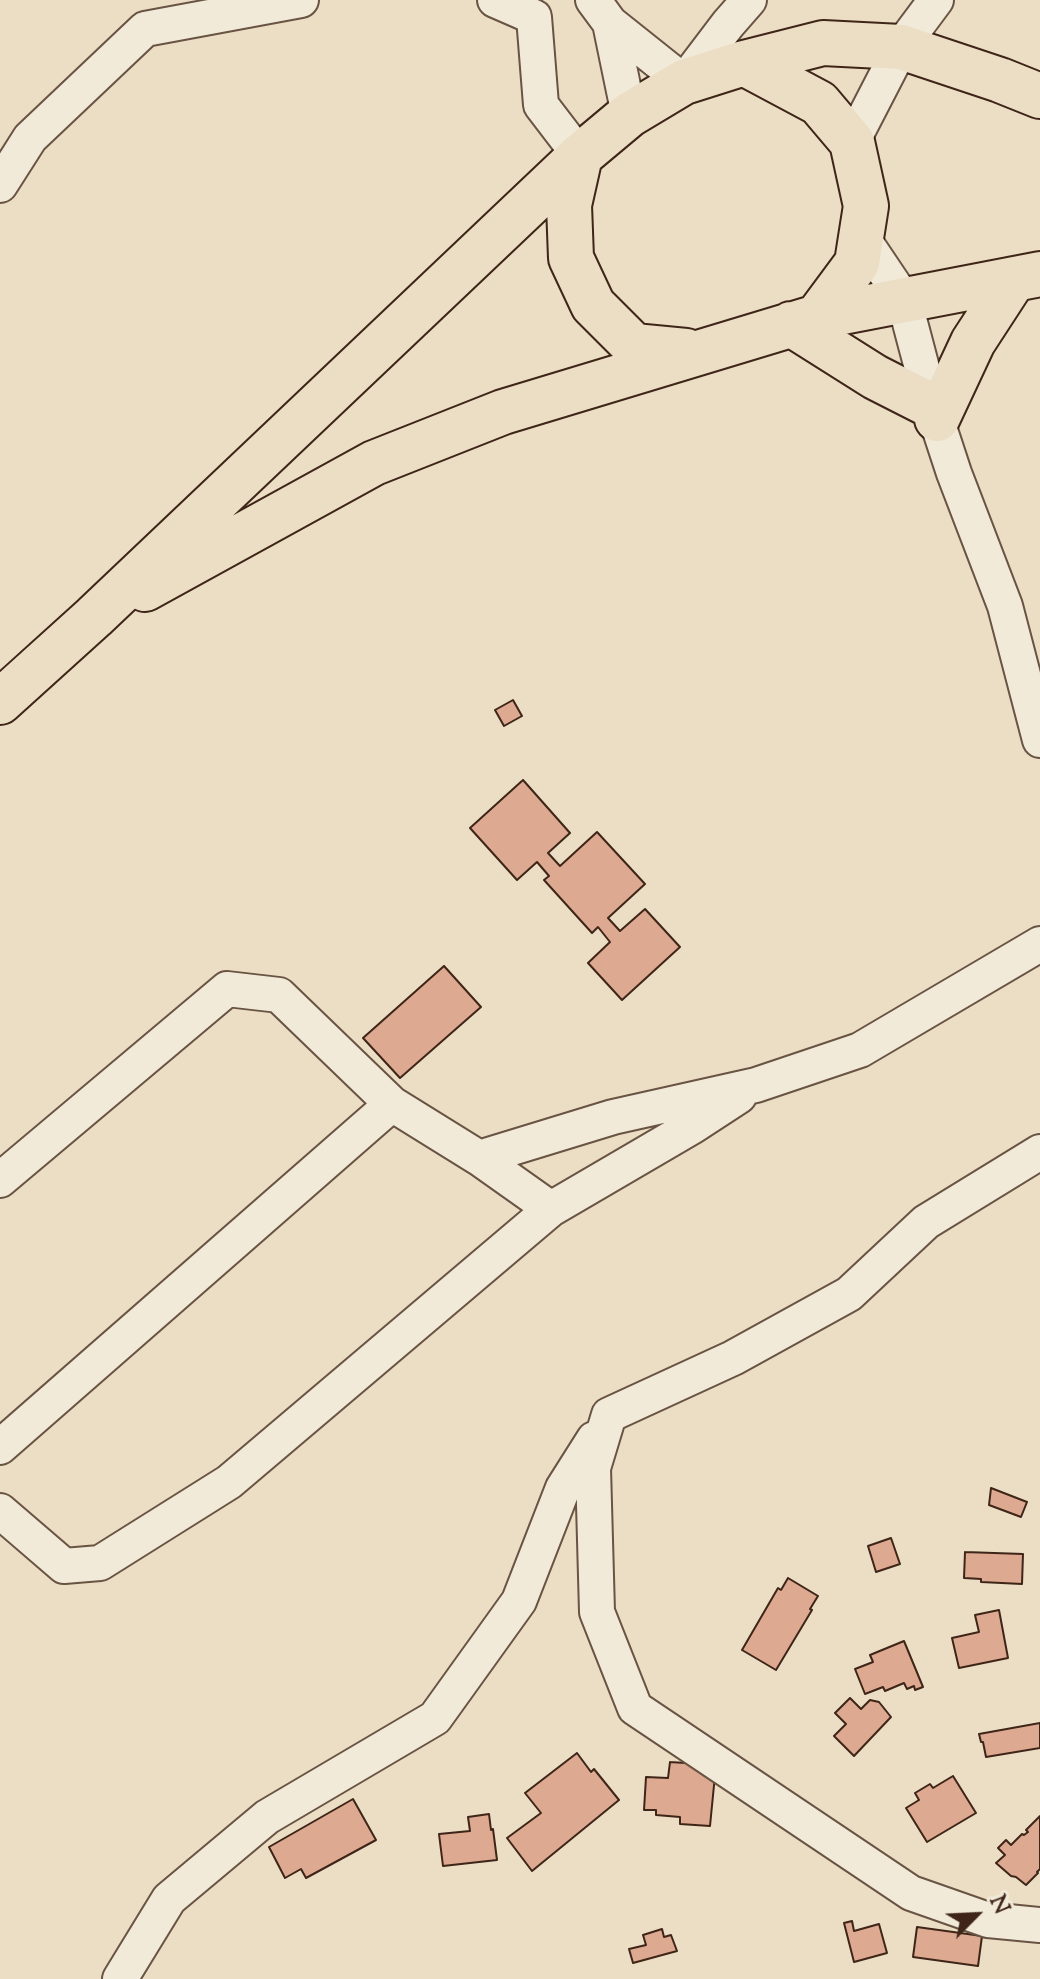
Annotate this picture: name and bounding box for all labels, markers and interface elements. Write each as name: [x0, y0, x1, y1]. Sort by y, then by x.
north arrow: [936, 1875, 1016, 1955]
text: N: [980, 1891, 1016, 1920]

